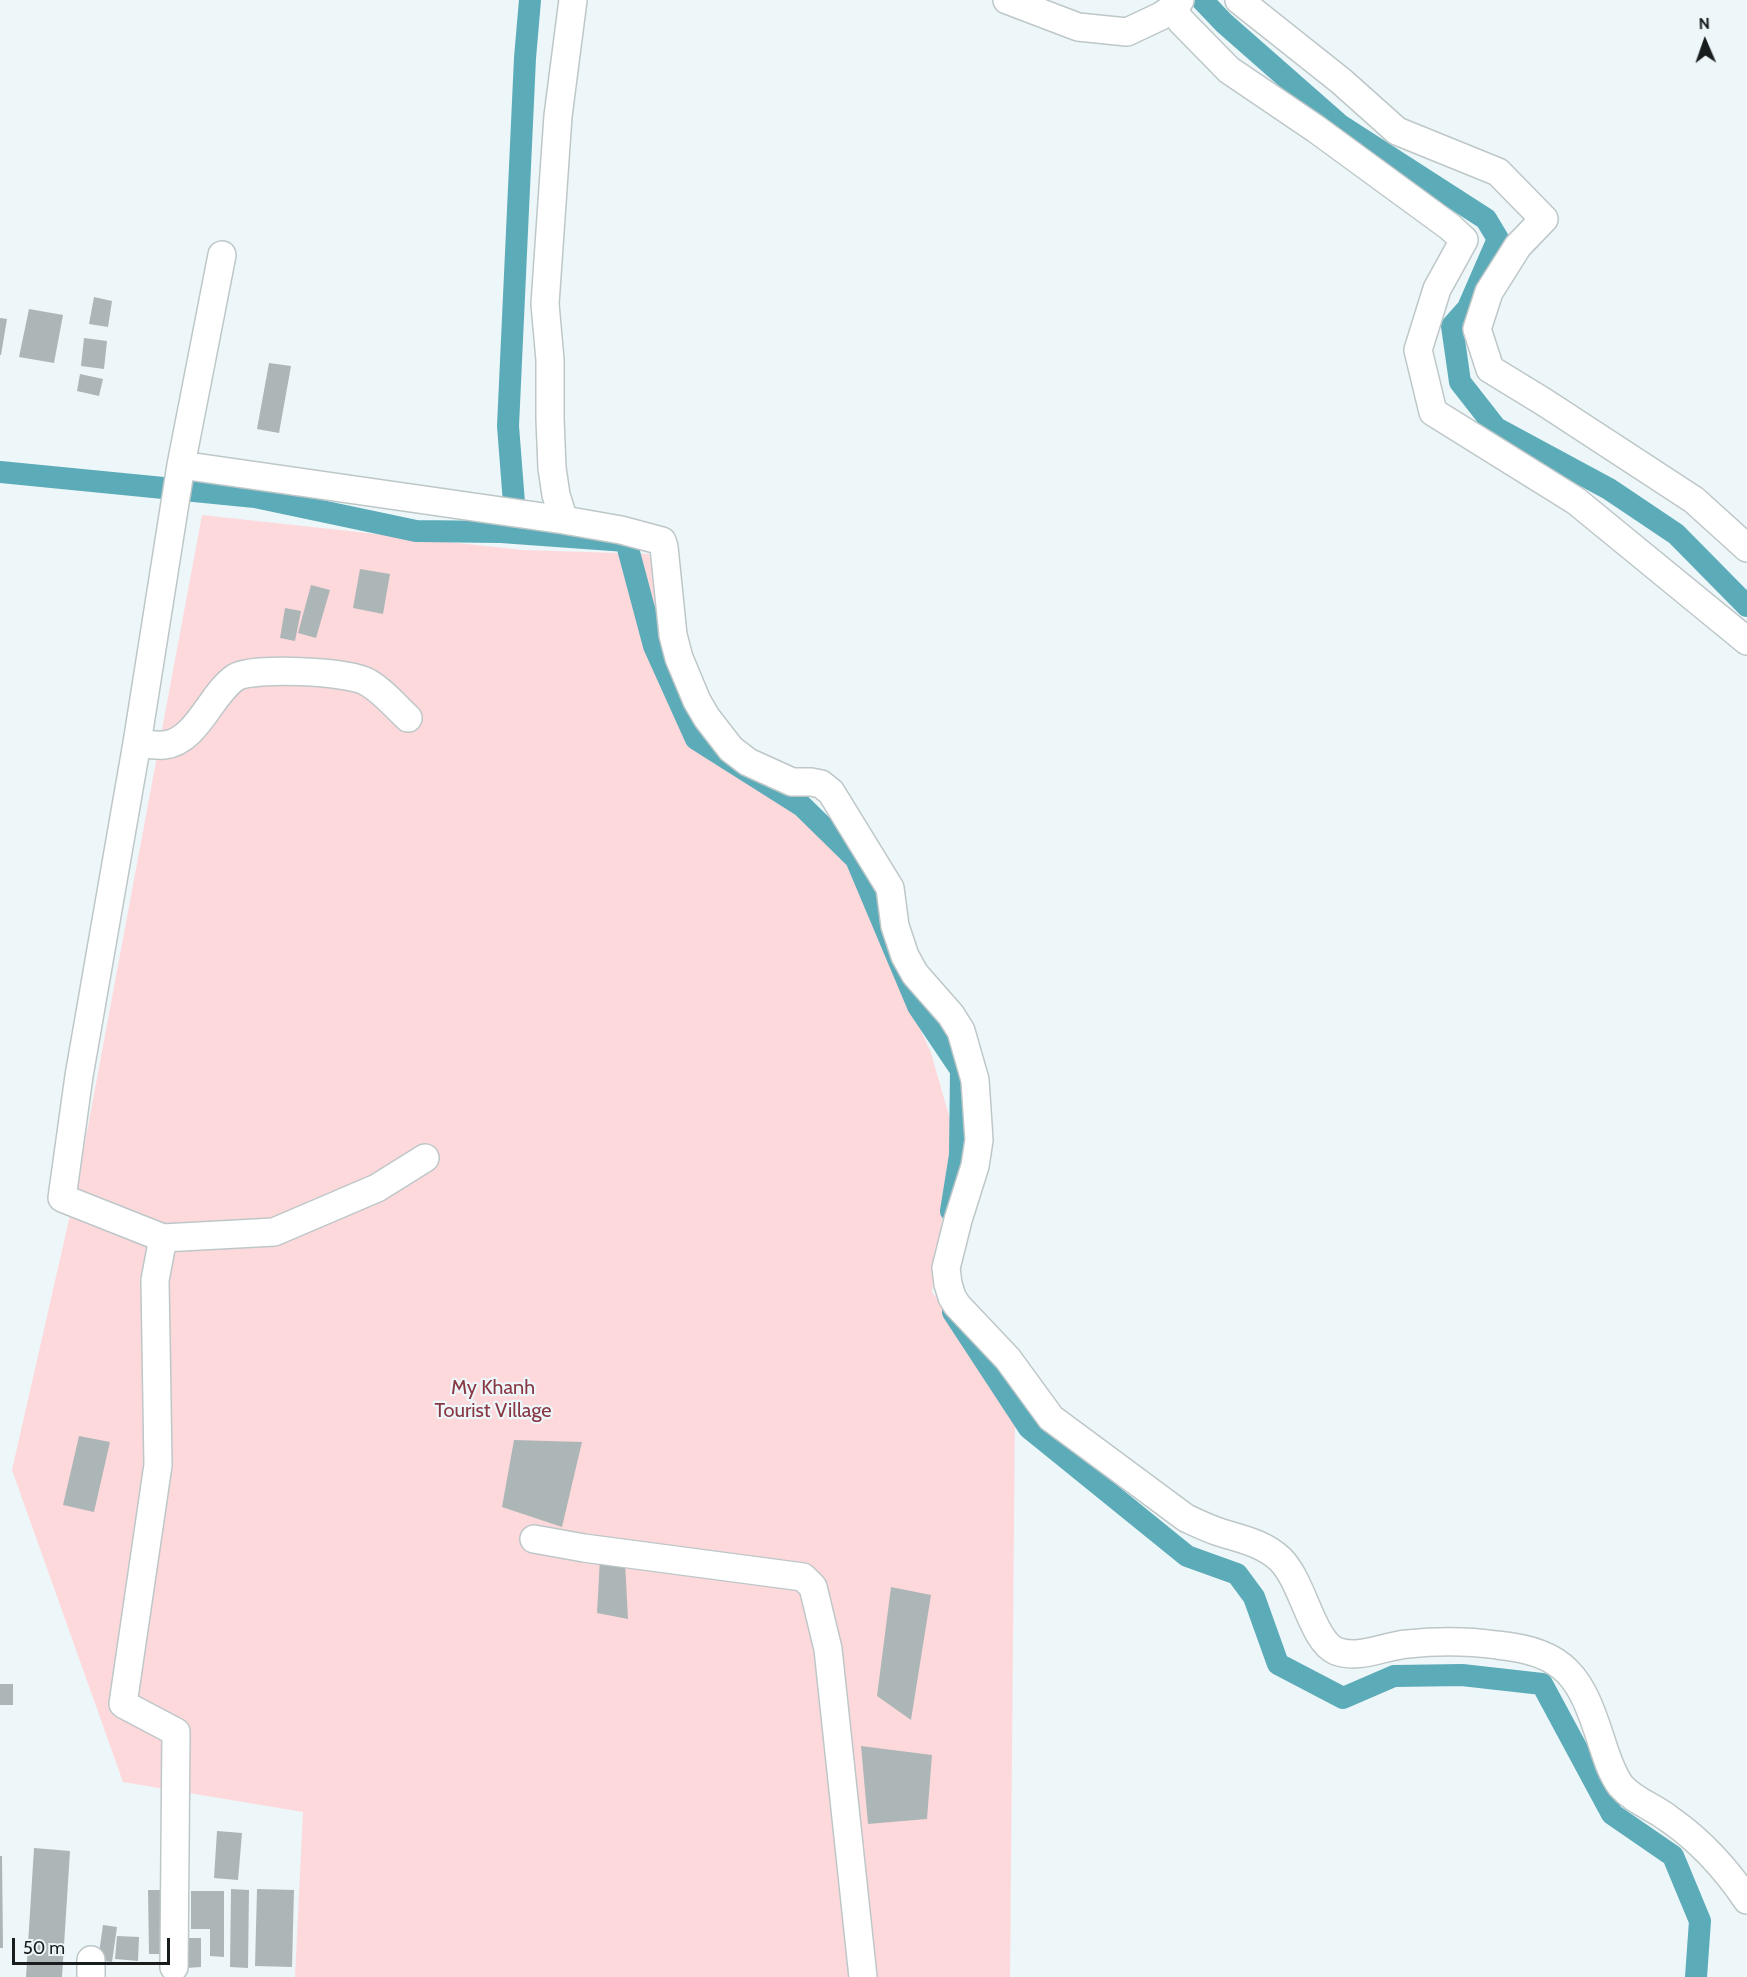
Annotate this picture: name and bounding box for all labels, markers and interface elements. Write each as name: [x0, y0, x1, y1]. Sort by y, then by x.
north arrow: [1675, 12, 1735, 72]
text: N: [1698, 14, 1710, 33]
park label: My Khanh Tourist Village: [434, 1376, 552, 1423]
scale bar: [15, 1926, 172, 1964]
text: 50 m: [23, 1937, 65, 1959]

